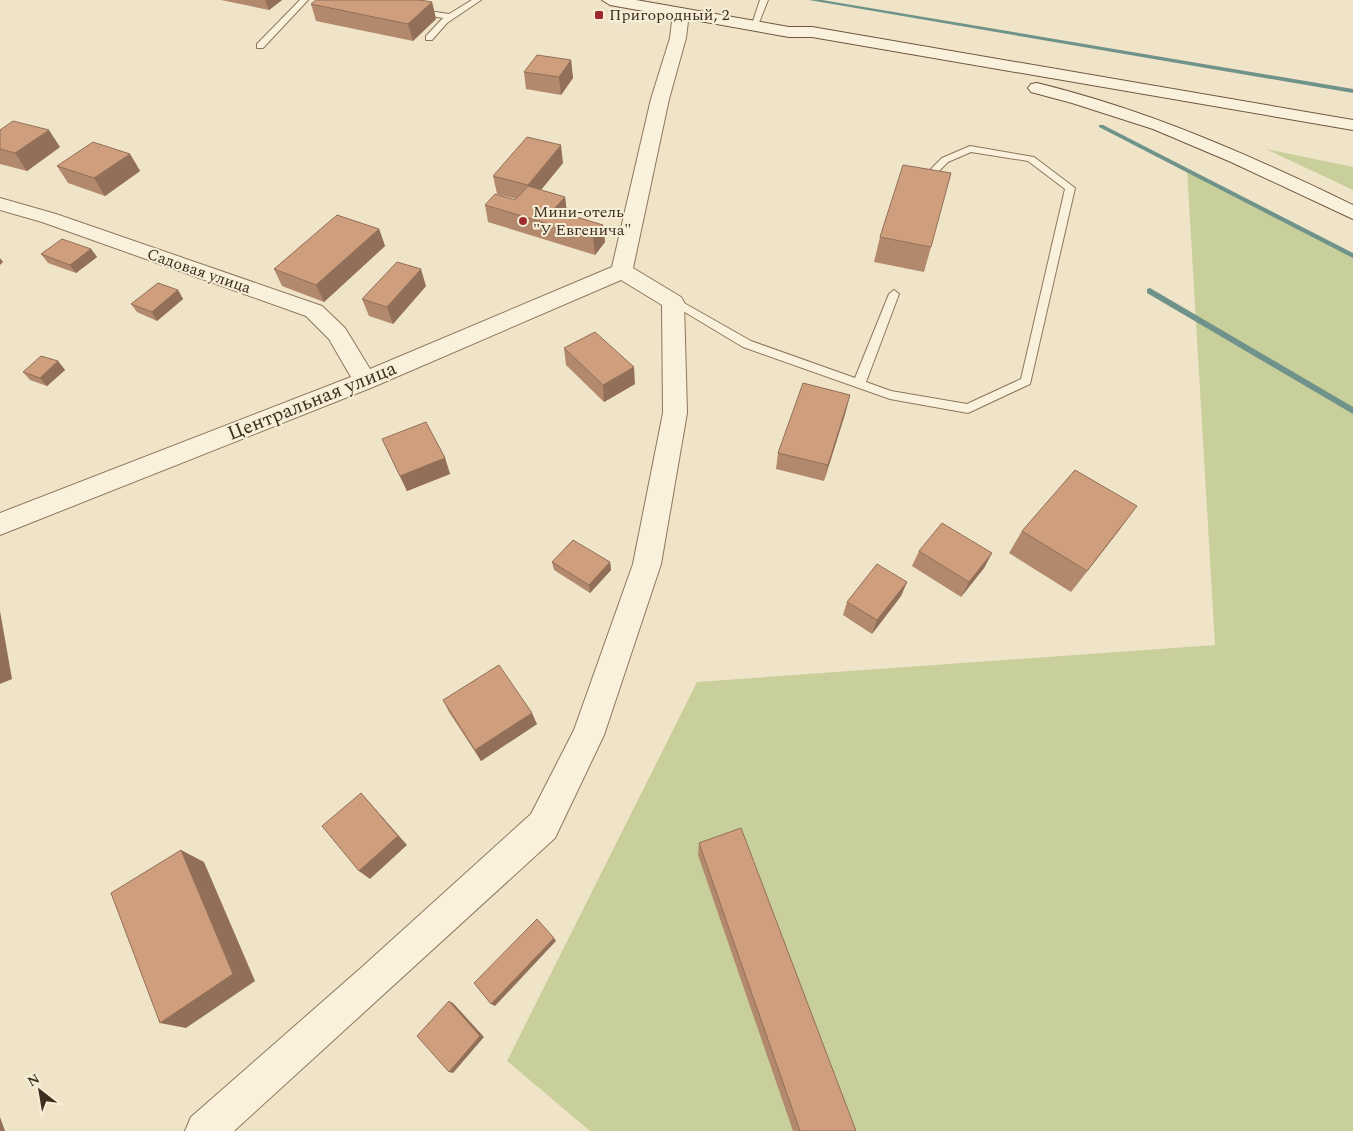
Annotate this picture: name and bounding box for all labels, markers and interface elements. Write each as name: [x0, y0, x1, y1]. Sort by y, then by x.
place label: Пригородный, 2: [609, 3, 729, 27]
marker: Пригородный, 2: [593, 9, 605, 21]
place label: Мини-отель "У Евгенича": [533, 200, 631, 242]
marker: Мини-отель "У Евгенича": [517, 215, 529, 227]
street label: Садовая улица: [144, 242, 254, 300]
street label: Центральная улица: [223, 353, 401, 449]
north arrow: [15, 1066, 65, 1116]
text: N: [23, 1068, 44, 1092]

